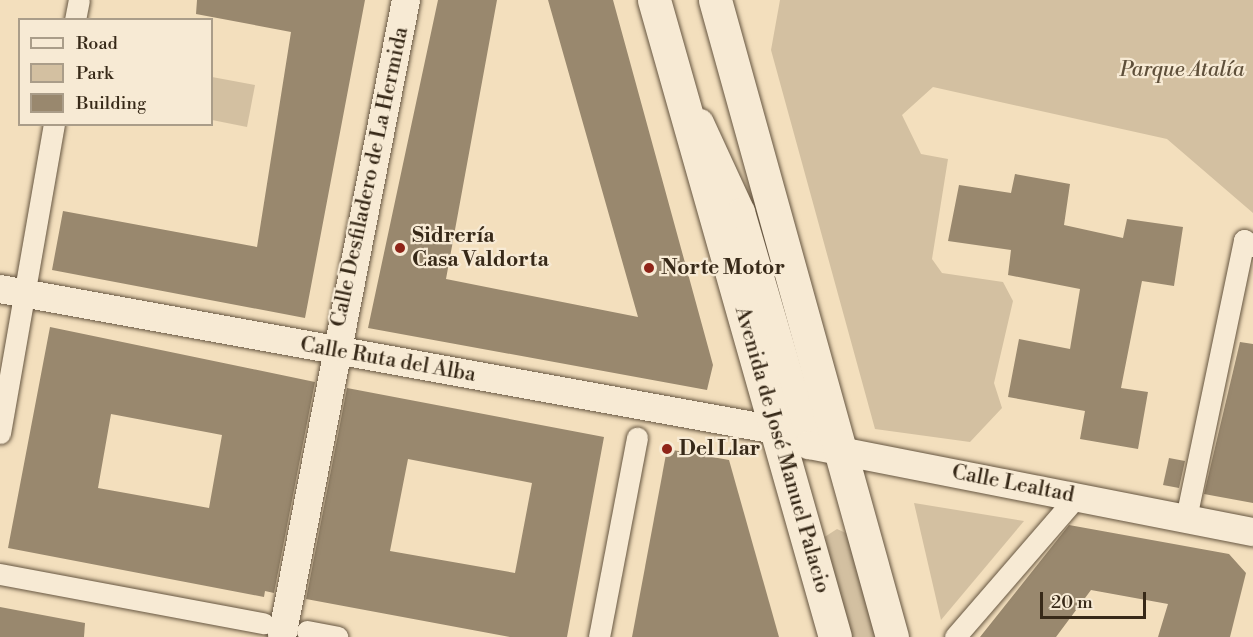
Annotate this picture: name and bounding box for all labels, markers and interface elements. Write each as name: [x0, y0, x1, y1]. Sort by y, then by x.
legend: [18, 18, 213, 126]
street label: Calle Desfiladero de La Hermida: [326, 25, 414, 329]
text: Road: [76, 32, 118, 55]
park label: Parque Atalía: [1120, 57, 1244, 83]
text: Park: [76, 62, 113, 85]
text: Building: [76, 92, 146, 115]
place label: Sidrería Casa Valdorta: [412, 223, 549, 273]
marker: Sidrería Casa Valdorta: [393, 241, 407, 255]
place label: Norte Motor: [661, 255, 785, 281]
marker: Norte Motor: [642, 261, 656, 275]
street label: Avenida de José Manuel Palacio: [729, 304, 835, 596]
street label: Calle Ruta del Alba: [298, 332, 478, 388]
place label: Del Llar: [679, 436, 761, 462]
marker: Del Llar: [660, 442, 674, 456]
street label: Calle Lealtad: [950, 460, 1076, 508]
scale bar: [1043, 580, 1150, 618]
text: 20 m: [1051, 591, 1093, 614]

